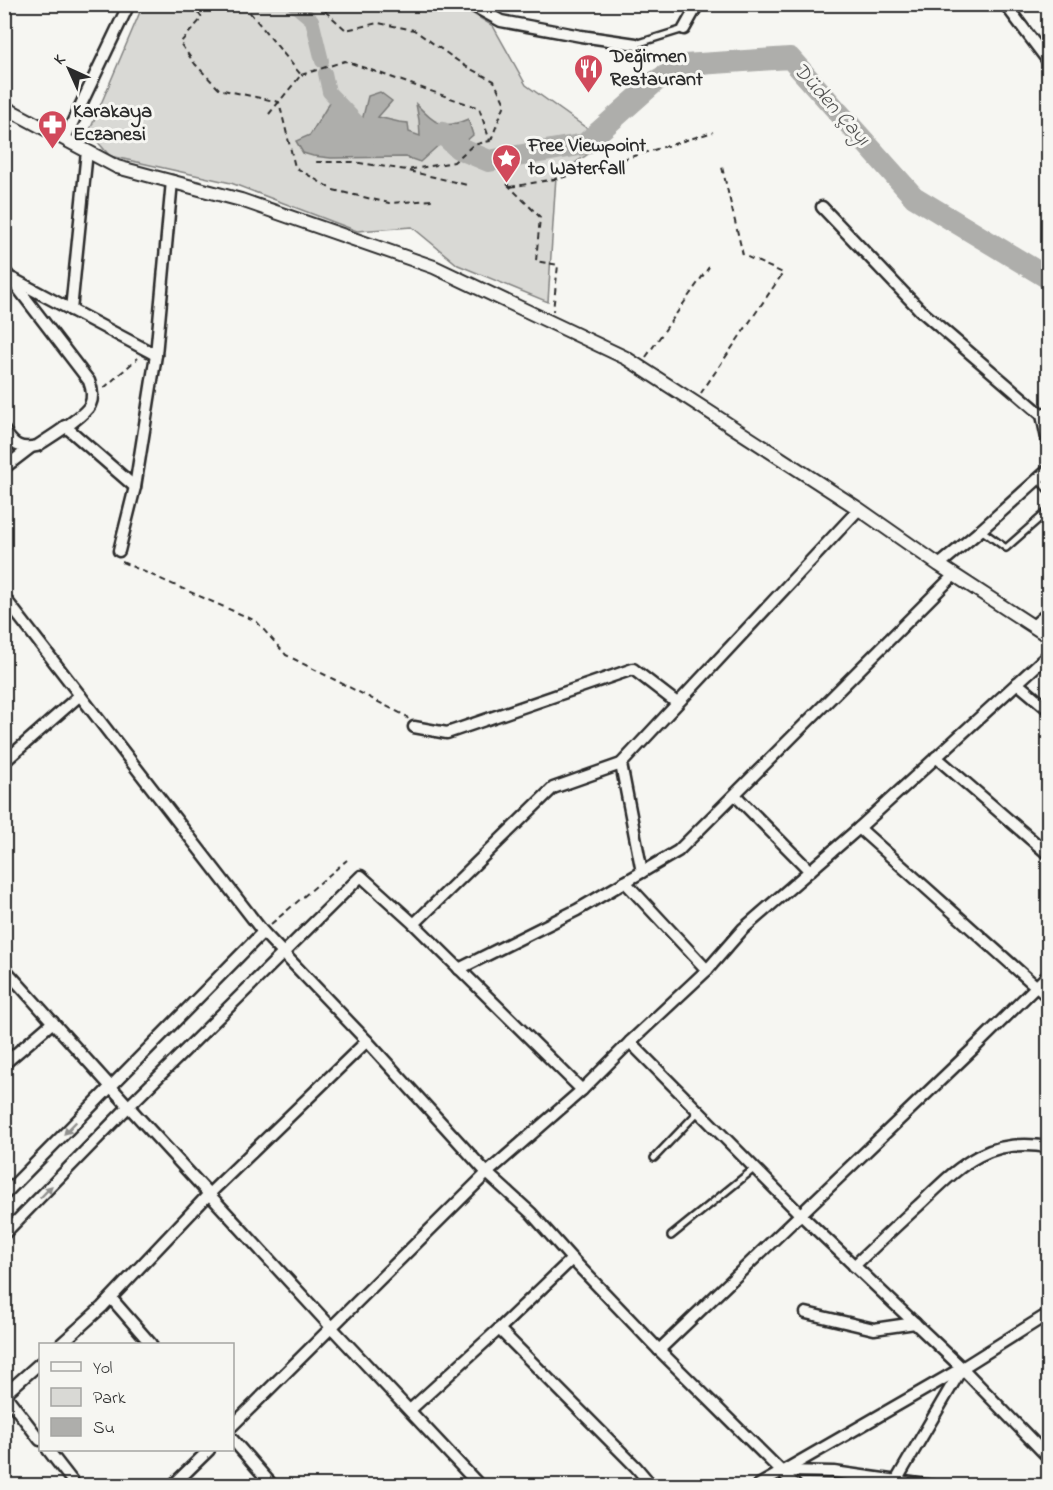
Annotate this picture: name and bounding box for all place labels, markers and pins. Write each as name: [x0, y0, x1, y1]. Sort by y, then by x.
place label: Değirmen Restaurant: [609, 43, 703, 95]
restaurant icon: Değirmen Restaurant: [573, 52, 605, 94]
place label: Karakaya Eczanesi: [73, 98, 152, 150]
pharmacy icon: Karakaya Eczanesi: [36, 108, 68, 150]
place label: Free Viewpoint to Waterfall: [527, 132, 646, 184]
place icon: Free Viewpoint to Waterfall: [491, 142, 523, 184]

